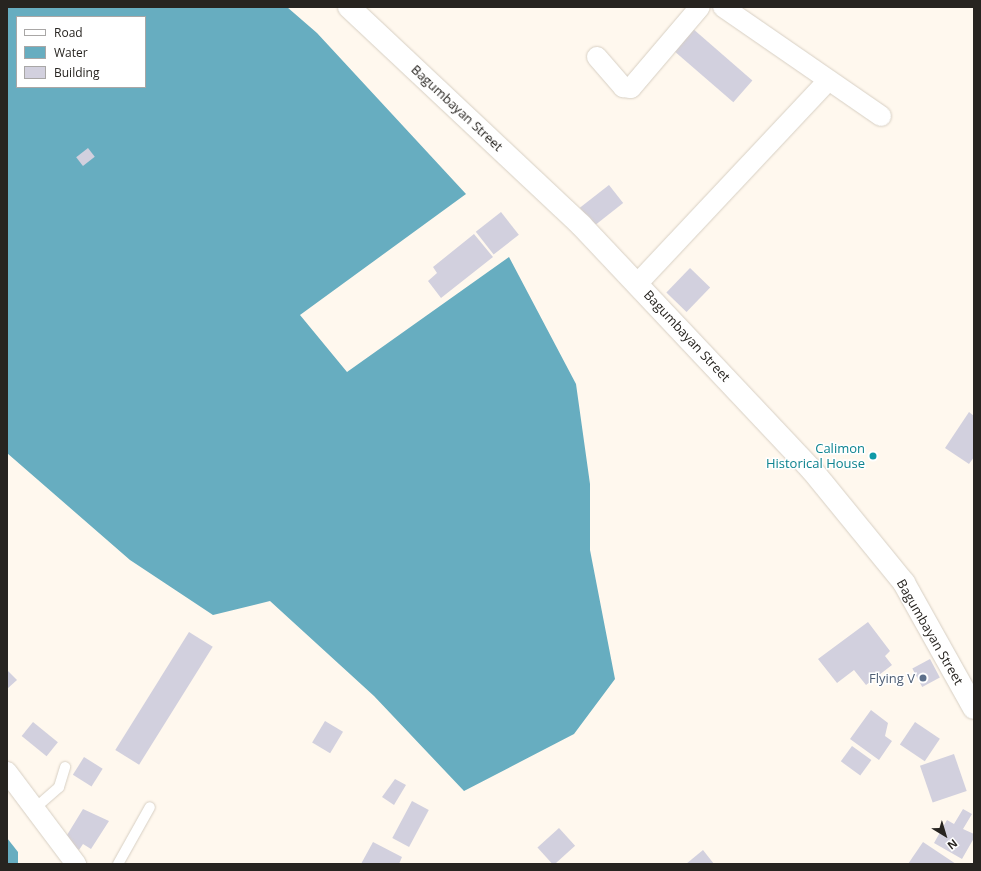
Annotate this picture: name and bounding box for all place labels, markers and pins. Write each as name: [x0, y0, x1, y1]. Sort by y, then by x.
place label: Calimon Historical House: [766, 441, 865, 472]
marker: Calimon Historical House: [868, 451, 878, 461]
place label: Flying V: [869, 670, 915, 686]
marker: Flying V: [918, 673, 928, 683]

